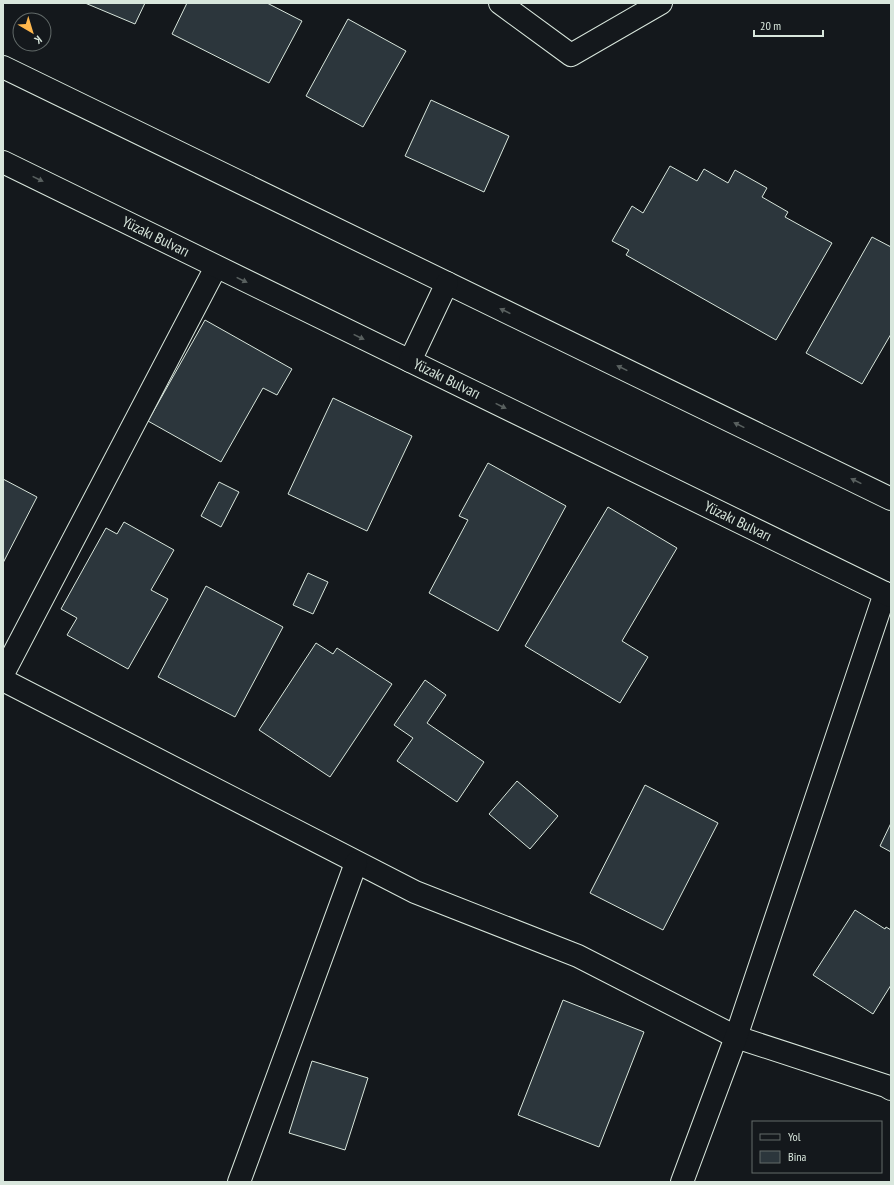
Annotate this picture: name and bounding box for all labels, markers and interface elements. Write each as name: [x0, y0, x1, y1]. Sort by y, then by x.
north arrow: [12, 12, 52, 52]
scale bar: [754, 12, 823, 38]
text: 20 m: [760, 18, 781, 33]
text: K: [31, 33, 45, 47]
one-way arrow: [32, 176, 44, 182]
street label: Yüzakı Bulvarı: [119, 212, 193, 261]
one-way arrow: [237, 277, 248, 283]
one-way arrow: [499, 308, 511, 314]
one-way arrow: [354, 334, 365, 340]
street label: Yüzakı Bulvarı: [410, 354, 484, 403]
one-way arrow: [616, 365, 628, 371]
one-way arrow: [496, 403, 507, 409]
one-way arrow: [733, 422, 745, 428]
one-way arrow: [850, 478, 862, 485]
street label: Yüzakı Bulvarı: [701, 496, 775, 545]
legend: [752, 1121, 882, 1173]
text: Yol: [788, 1129, 801, 1144]
text: Bina: [788, 1149, 807, 1164]

